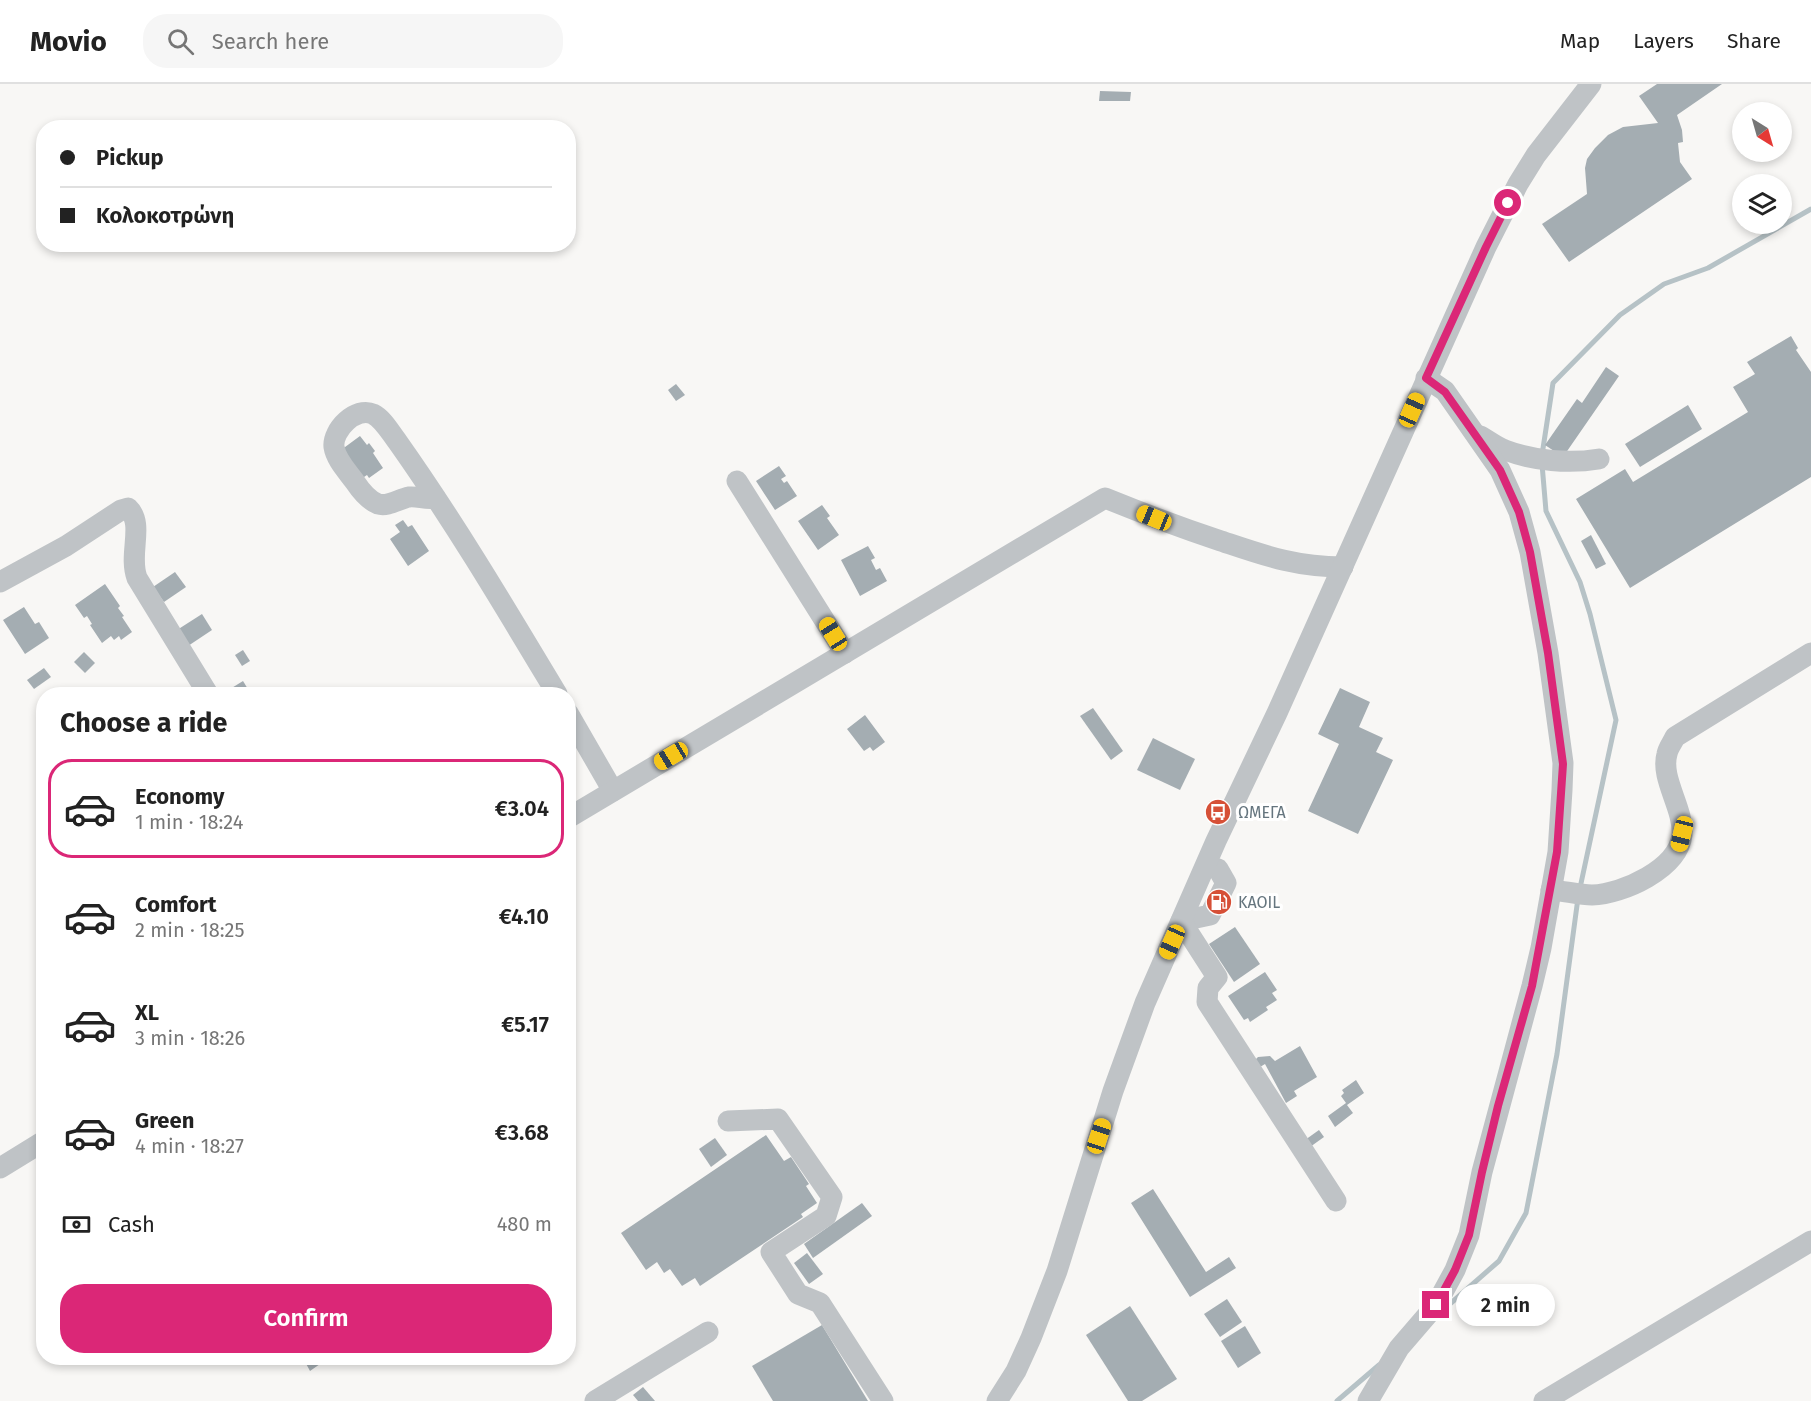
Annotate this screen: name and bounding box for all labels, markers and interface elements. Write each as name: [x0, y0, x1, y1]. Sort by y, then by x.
search box: [143, 14, 563, 68]
text: Movio: [30, 25, 107, 58]
icon: search: [164, 25, 197, 58]
text: Search here: [212, 28, 329, 55]
text: Map: [1560, 28, 1600, 54]
text: Layers: [1633, 28, 1694, 54]
text: Share: [1727, 28, 1781, 54]
north arrow: [1732, 102, 1792, 162]
map controls: [1732, 102, 1792, 234]
text: Pickup: [96, 144, 164, 171]
button: layers: [1732, 174, 1792, 234]
route start: [1494, 189, 1521, 216]
text: Κολοκοτρώνη: [96, 202, 234, 229]
car: [1396, 390, 1428, 430]
car: [1134, 503, 1174, 533]
car: [816, 614, 850, 654]
text: Choose a ride: [60, 707, 227, 739]
car: [651, 739, 691, 773]
icon: car: [63, 782, 117, 836]
text: Economy: [135, 783, 224, 810]
text: €3.04: [495, 795, 549, 822]
bus stop icon: ΩΜΕΓΑ: [1203, 797, 1233, 827]
place label: ΩΜΕΓΑ: [1238, 803, 1287, 822]
text: 1 min · 18:24: [135, 810, 243, 834]
car: [1669, 814, 1695, 854]
fuel station icon: KAOIL: [1204, 887, 1234, 917]
icon: car: [63, 890, 117, 944]
text: Comfort: [135, 891, 216, 918]
place label: KAOIL: [1238, 893, 1280, 912]
text: €4.10: [499, 903, 549, 930]
text: 2 min · 18:25: [135, 918, 245, 942]
car: [1156, 922, 1188, 962]
icon: car: [63, 998, 117, 1052]
text: XL: [135, 999, 159, 1026]
text: €5.17: [501, 1011, 549, 1038]
text: 3 min · 18:26: [135, 1026, 245, 1050]
icon: car: [63, 1106, 117, 1160]
text: Green: [135, 1107, 194, 1134]
car: [1085, 1116, 1113, 1156]
text: €3.68: [495, 1119, 549, 1146]
text: 4 min · 18:27: [135, 1134, 244, 1158]
icon: cash: [60, 1208, 93, 1241]
text: Cash: [108, 1211, 155, 1238]
text: 480 m: [497, 1212, 552, 1236]
button: Confirm: [60, 1284, 552, 1353]
callout: 2 min: [1457, 1284, 1556, 1326]
route end: [1422, 1291, 1449, 1318]
text: 2 min: [1481, 1293, 1530, 1317]

